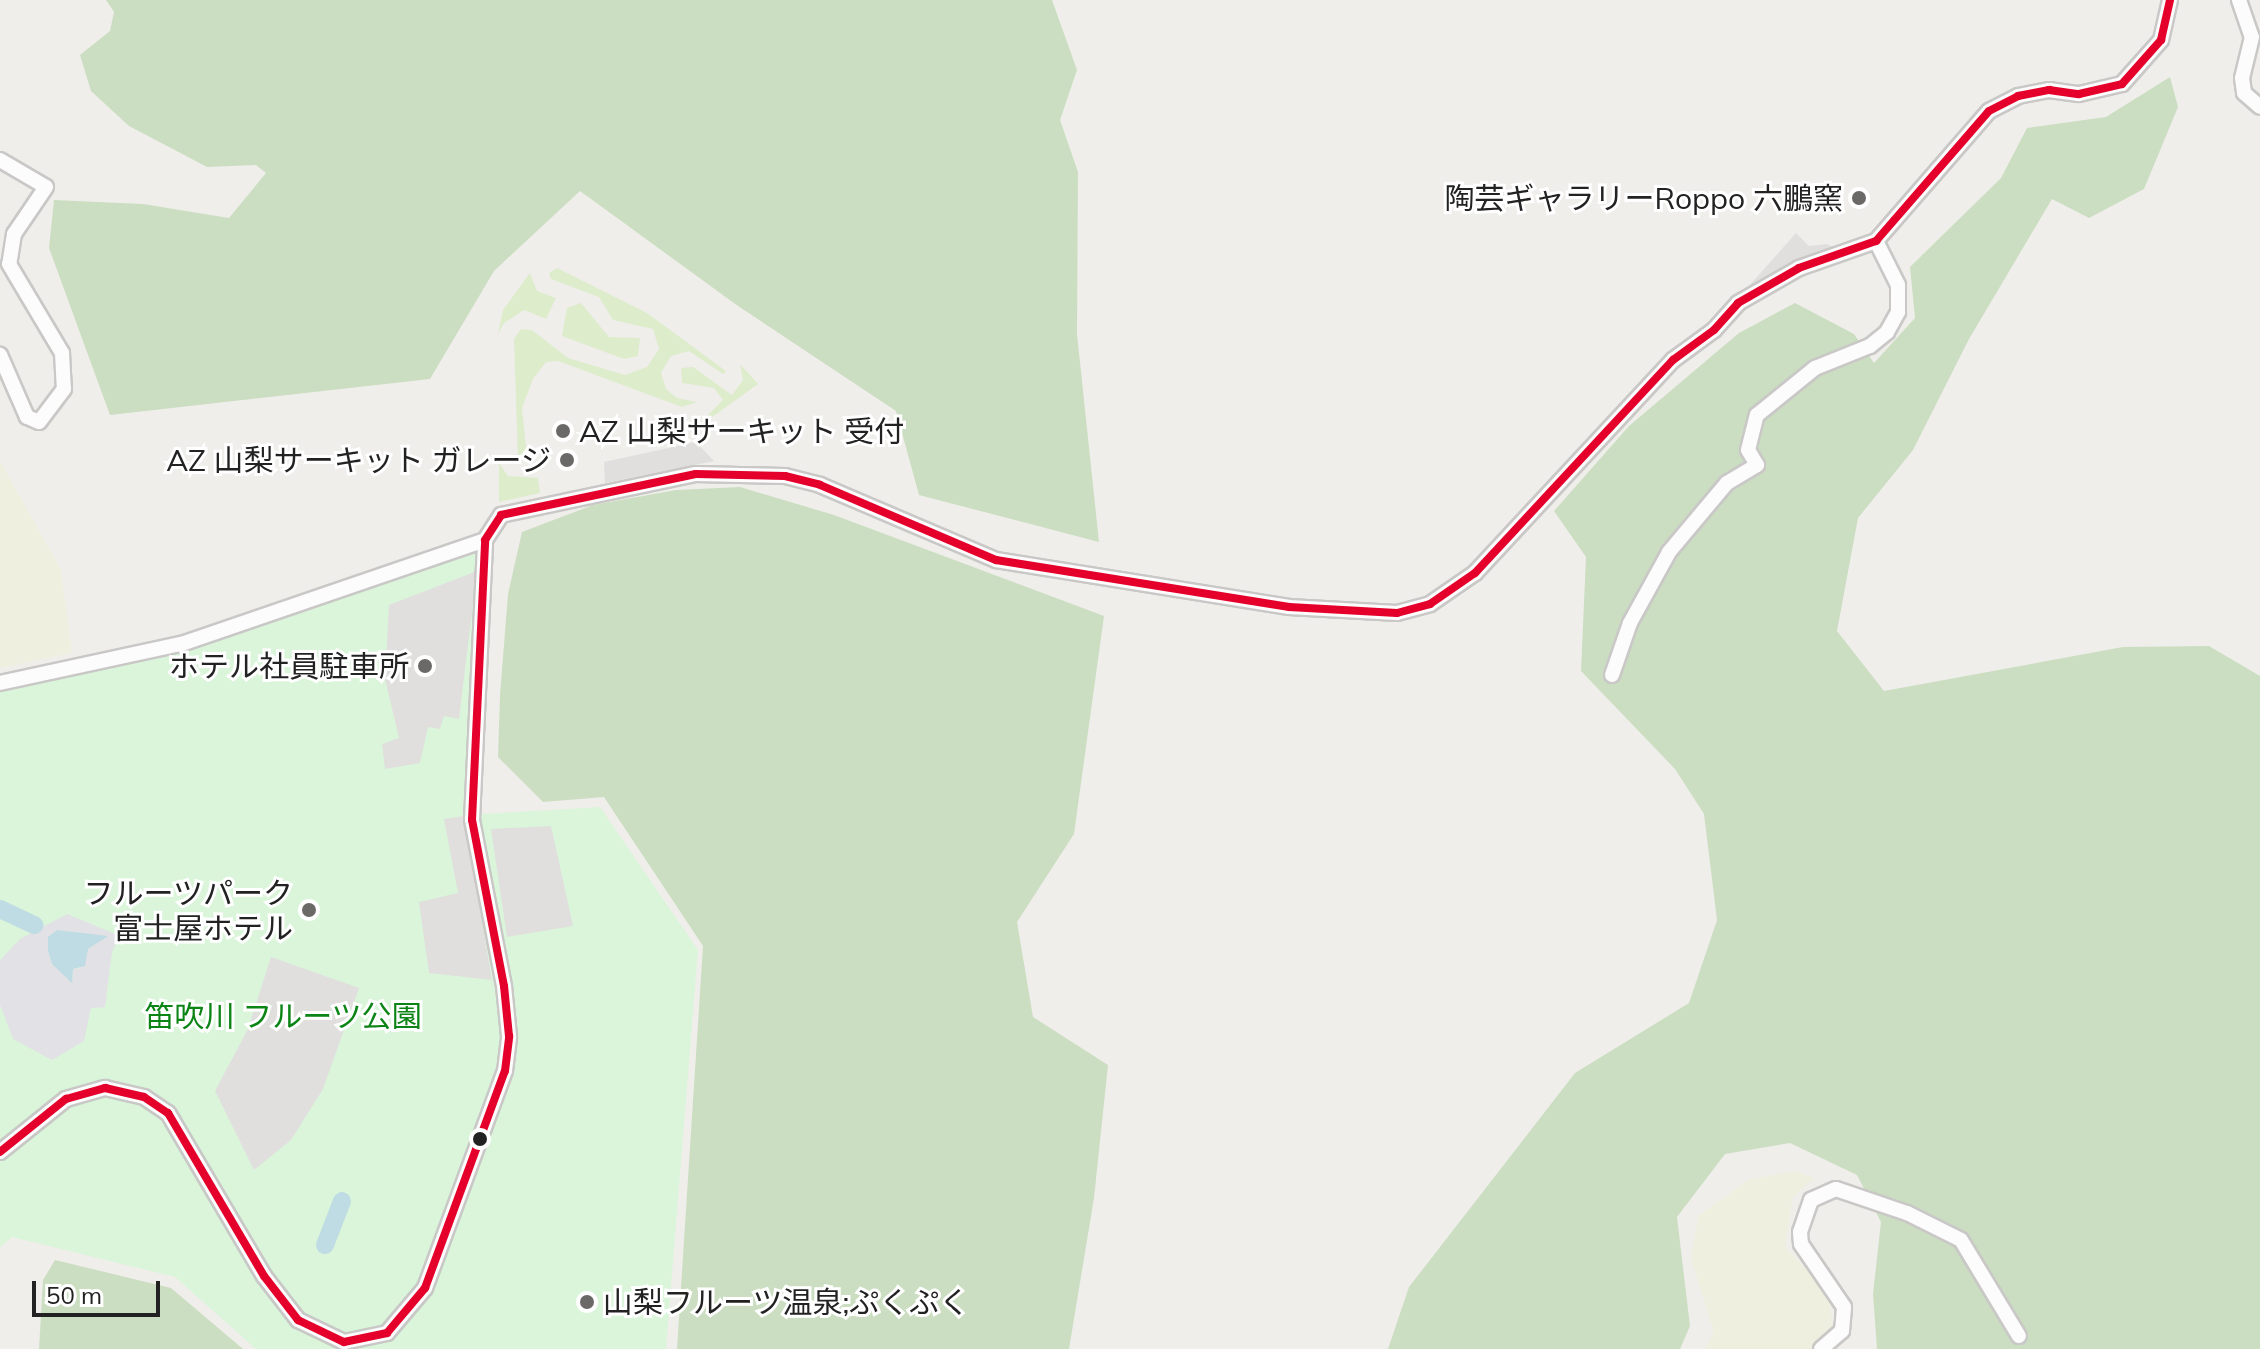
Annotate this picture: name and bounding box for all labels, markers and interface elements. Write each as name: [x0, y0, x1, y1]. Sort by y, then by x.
place label: 陶芸ギャラリーRoppo 六鵬窯: [1444, 180, 1843, 216]
marker: 陶芸ギャラリーRoppo 六鵬窯: [1850, 189, 1868, 207]
place label: AZ 山梨サーキット 受付: [579, 413, 904, 449]
marker: AZ 山梨サーキット 受付: [554, 422, 572, 440]
place label: AZ 山梨サーキット ガレージ: [166, 442, 551, 478]
marker: AZ 山梨サーキット ガレージ: [558, 451, 576, 469]
place label: ホテル社員駐車所: [169, 648, 409, 684]
marker: ホテル社員駐車所: [416, 657, 434, 675]
place label: フルーツパーク 富士屋ホテル: [83, 875, 293, 946]
marker: フルーツパーク 富士屋ホテル: [300, 901, 318, 919]
park label: 笛吹川 フルーツ公園: [144, 998, 422, 1034]
unlabelled marker: [472, 1131, 488, 1147]
scale bar: [36, 1265, 164, 1315]
text: 50 m: [46, 1280, 102, 1310]
place label: 山梨フルーツ温泉;ぷくぷく: [603, 1284, 970, 1320]
marker: 山梨フルーツ温泉;ぷくぷく: [578, 1293, 596, 1311]

